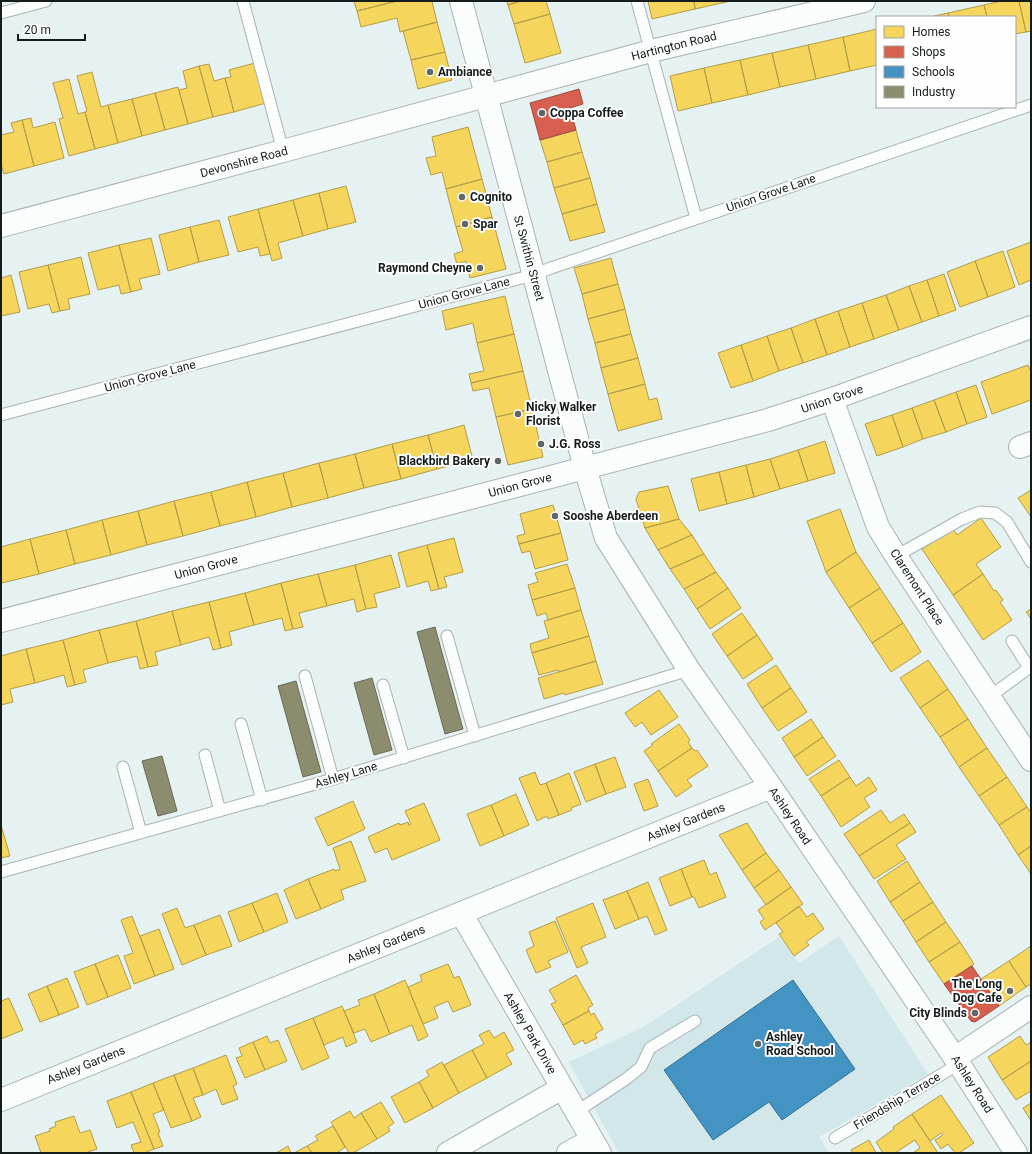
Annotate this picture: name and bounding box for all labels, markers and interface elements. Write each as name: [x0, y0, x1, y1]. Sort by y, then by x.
scale bar: [18, 16, 85, 42]
legend: [876, 16, 1016, 108]
text: 20 m: [24, 23, 51, 37]
text: Homes: [912, 25, 950, 39]
street label: Hartington Road: [630, 29, 718, 63]
text: Shops: [912, 45, 946, 59]
place label: Ambiance: [438, 65, 493, 79]
text: Schools: [912, 65, 955, 79]
marker: Ambiance: [425, 67, 435, 77]
text: Industry: [912, 85, 956, 99]
place label: Coppa Coffee: [550, 106, 624, 120]
marker: Coppa Coffee: [537, 108, 547, 118]
street label: Devonshire Road: [199, 144, 289, 180]
street label: Union Grove Lane: [724, 171, 818, 215]
place label: Cognito: [470, 190, 512, 204]
marker: Cognito: [457, 192, 467, 202]
street label: St Swithin Street: [511, 214, 547, 302]
place label: Spar: [473, 217, 499, 231]
marker: Spar: [460, 219, 470, 229]
place label: Raymond Cheyne: [378, 261, 473, 275]
marker: Raymond Cheyne: [475, 263, 485, 273]
street label: Union Grove Lane: [417, 274, 511, 312]
street label: Union Grove Lane: [103, 357, 197, 395]
street label: Union Grove: [799, 382, 865, 416]
place label: Nicky Walker Florist: [526, 400, 597, 428]
marker: Nicky Walker Florist: [513, 409, 523, 419]
place label: J.G. Ross: [549, 437, 601, 451]
marker: J.G. Ross: [536, 439, 546, 449]
place label: Blackbird Bakery: [399, 454, 491, 468]
marker: Blackbird Bakery: [493, 456, 503, 466]
street label: Union Grove: [487, 470, 553, 500]
place label: Sooshe Aberdeen: [563, 509, 659, 523]
marker: Sooshe Aberdeen: [550, 511, 560, 521]
street label: Claremont Place: [887, 546, 947, 628]
street label: Union Grove: [173, 552, 239, 582]
street label: Ashley Lane: [313, 759, 379, 791]
street label: Ashley Road: [766, 785, 814, 847]
street label: Ashley Gardens: [645, 800, 727, 844]
street label: Ashley Gardens: [345, 922, 427, 966]
place label: The Long Dog Cafe: [952, 977, 1003, 1005]
marker: The Long Dog Cafe: [1005, 986, 1015, 996]
street label: Ashley Park Drive: [501, 989, 559, 1077]
place label: City Blinds: [909, 1006, 967, 1020]
marker: City Blinds: [970, 1008, 980, 1018]
place label: Ashley Road School: [766, 1030, 834, 1058]
marker: Ashley Road School: [753, 1039, 763, 1049]
street label: Ashley Gardens: [45, 1043, 127, 1087]
street label: Ashley Road: [948, 1052, 996, 1116]
street label: Friendship Terrace: [851, 1070, 943, 1132]

